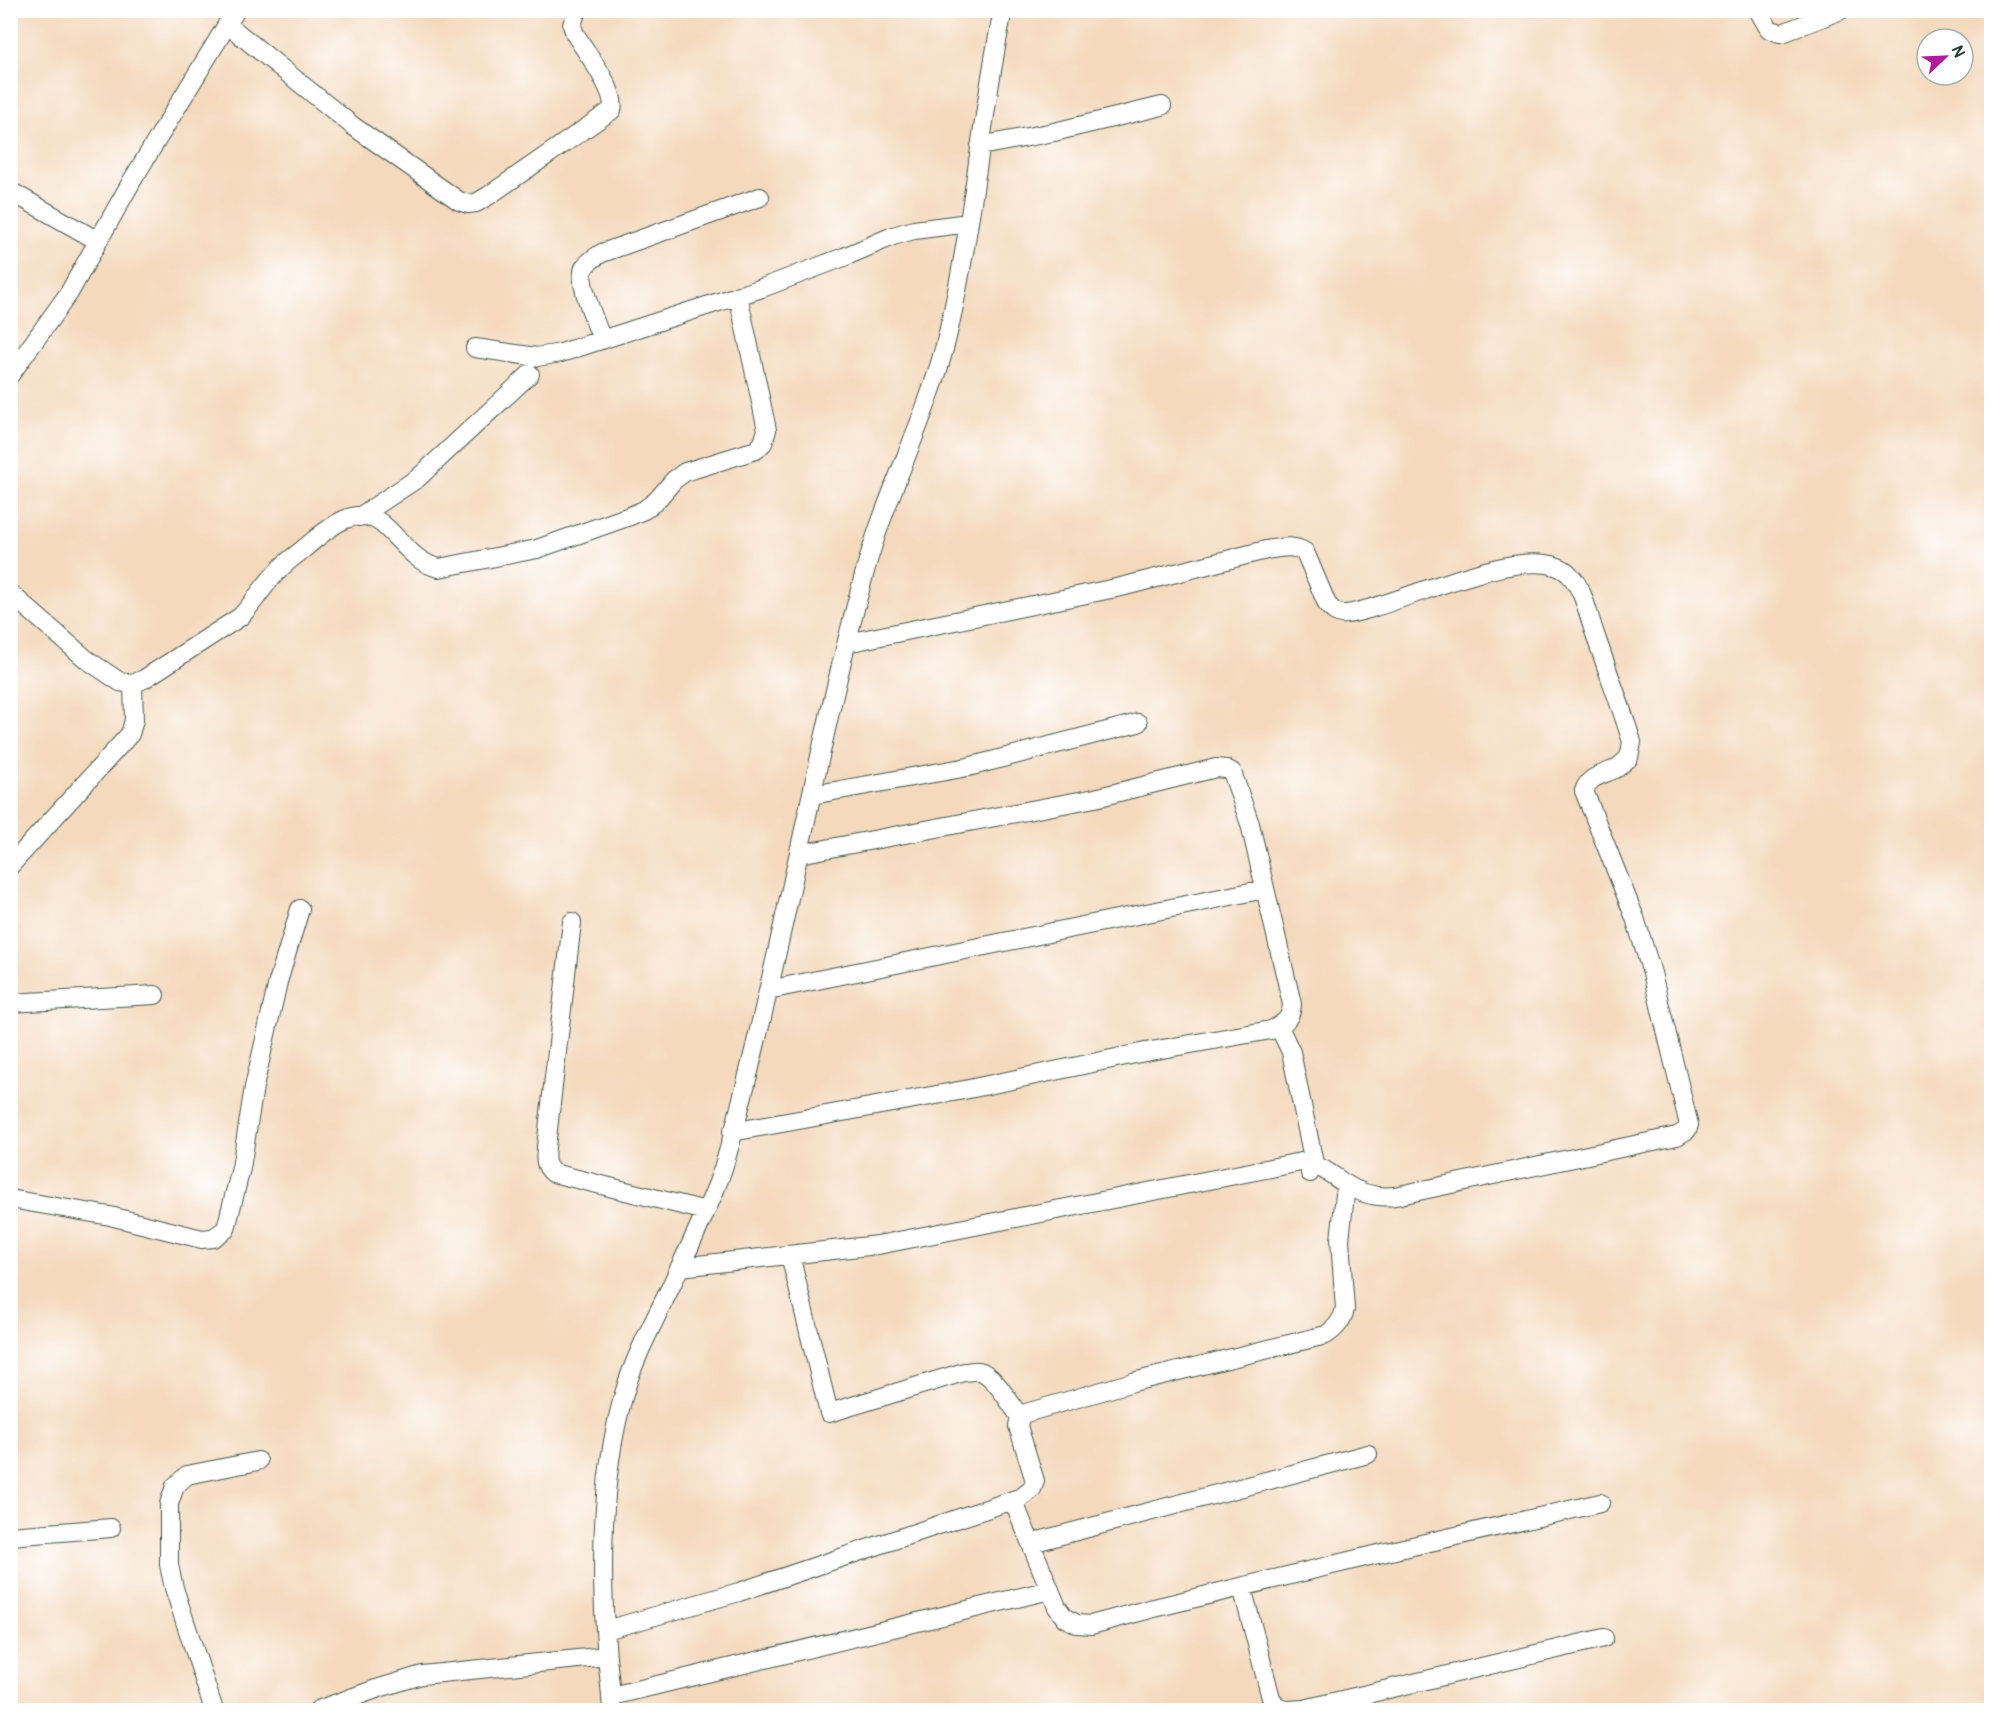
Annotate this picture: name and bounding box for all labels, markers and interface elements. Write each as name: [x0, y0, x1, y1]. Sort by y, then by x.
north arrow: [1915, 27, 1975, 87]
text: N: [1947, 43, 1969, 61]

